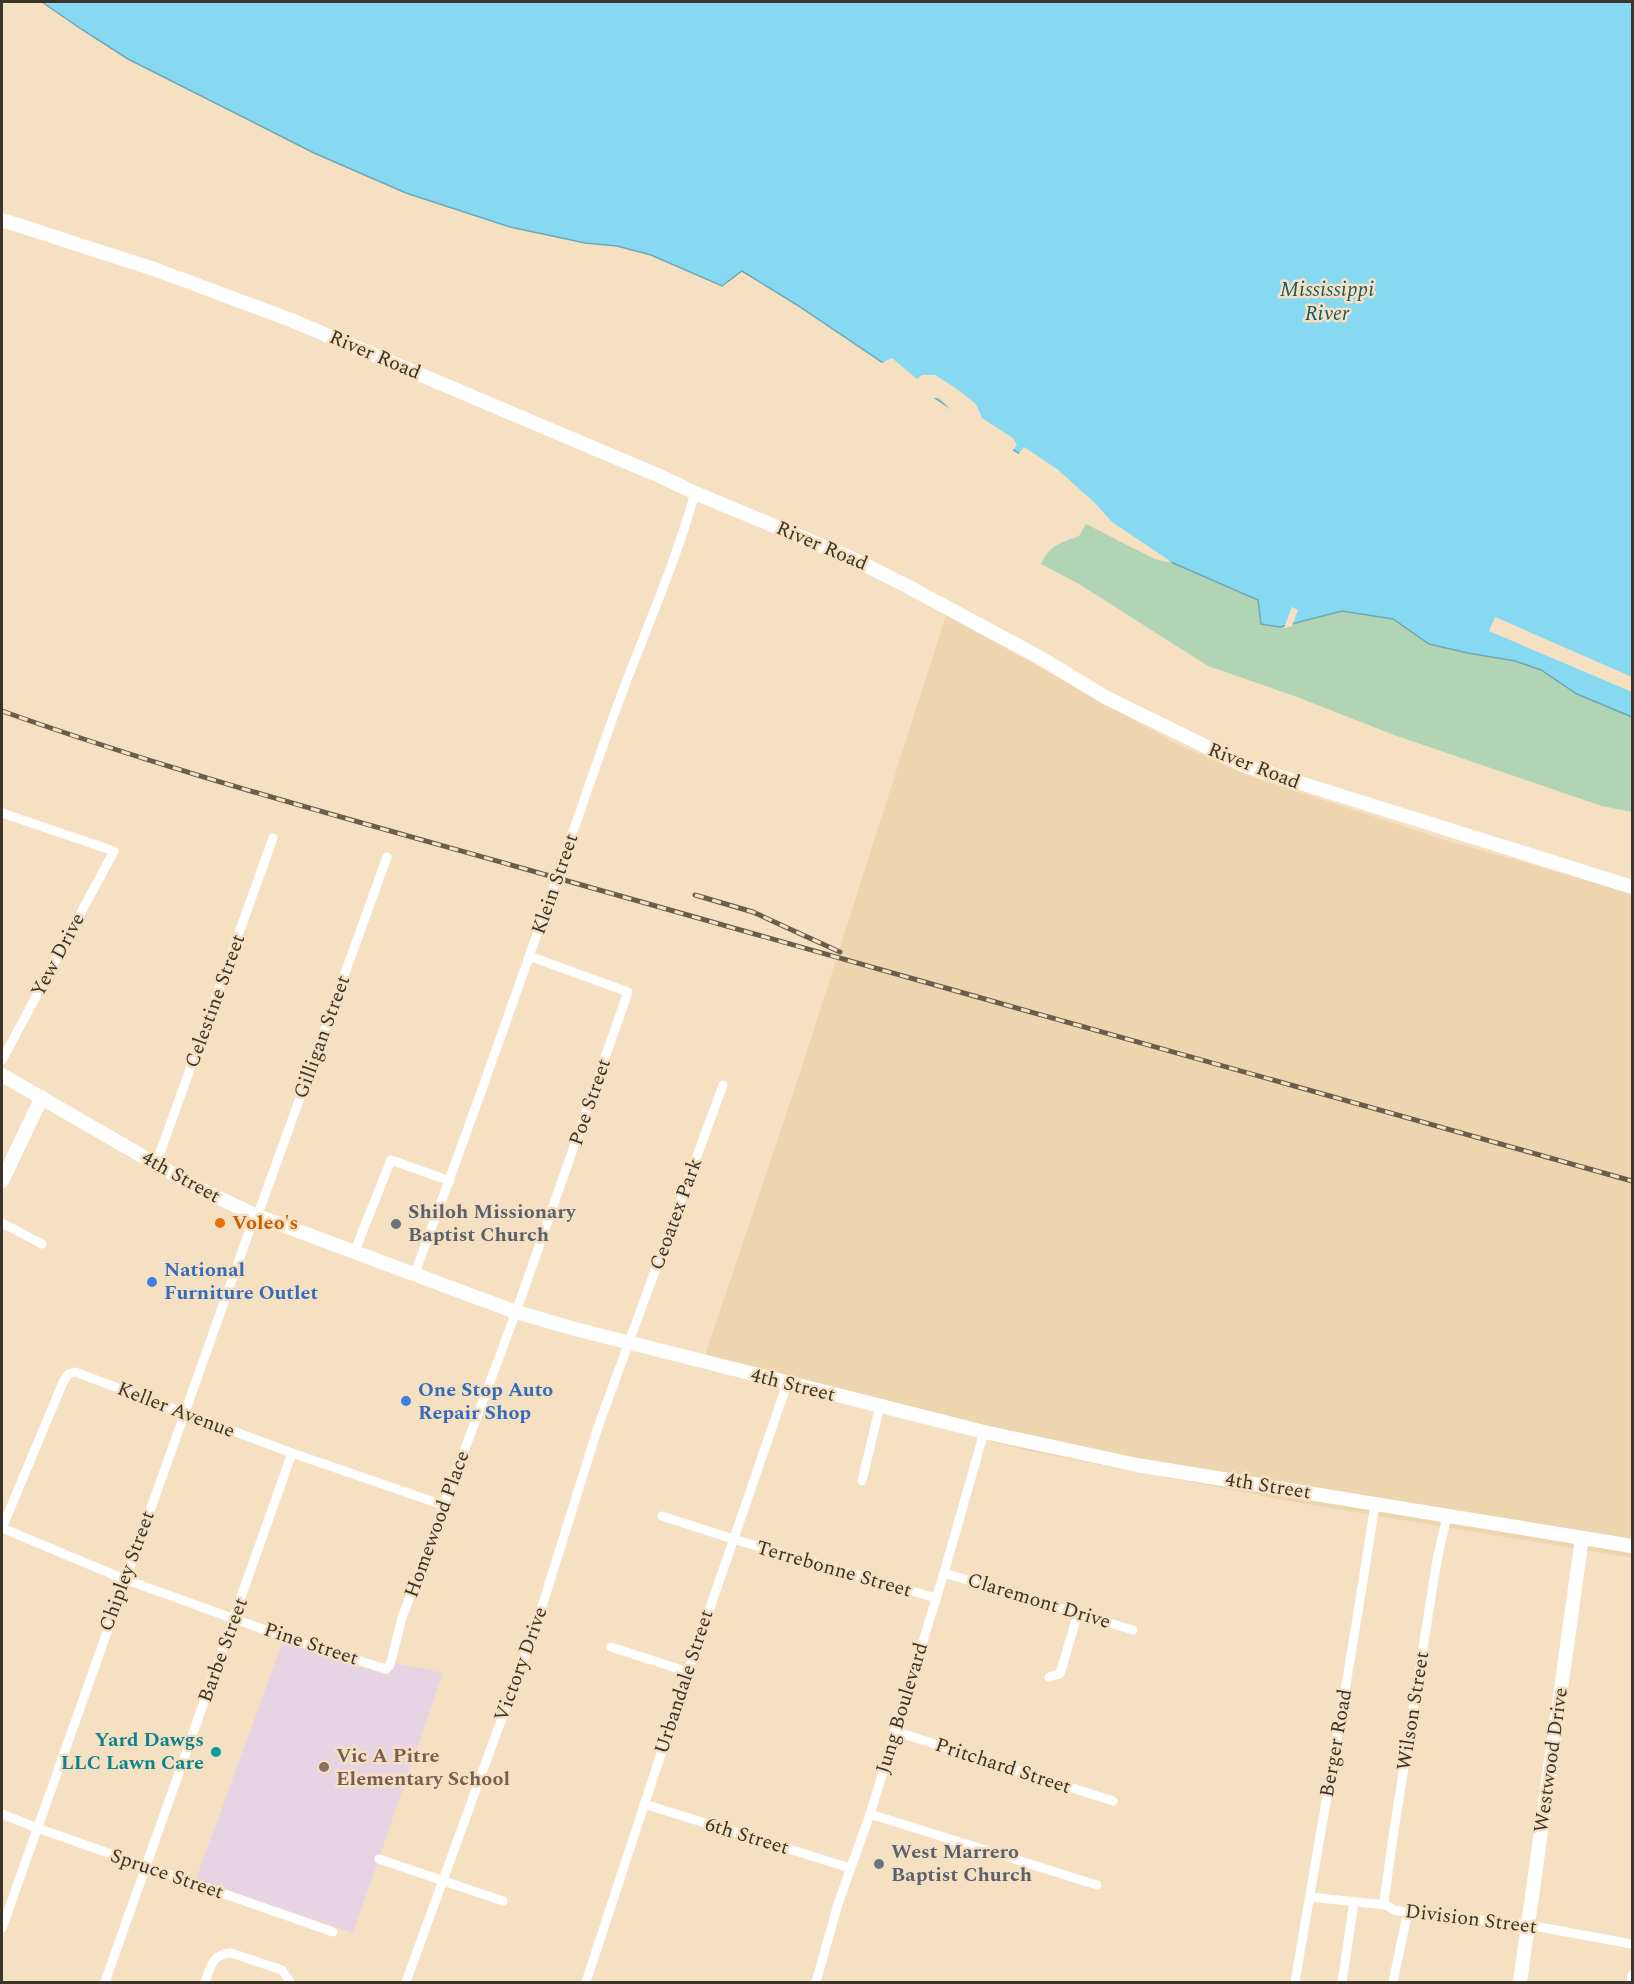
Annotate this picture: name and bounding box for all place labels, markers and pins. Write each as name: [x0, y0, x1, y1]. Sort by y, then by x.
place label: Shiloh Missionary Baptist Church: [408, 1197, 577, 1250]
place label: Voleo's: [232, 1208, 298, 1238]
marker: Voleo's: [213, 1216, 227, 1230]
marker: Shiloh Missionary Baptist Church: [389, 1217, 403, 1231]
place label: National Furniture Outlet: [164, 1255, 318, 1308]
marker: National Furniture Outlet: [145, 1275, 159, 1289]
place label: One Stop Auto Repair Shop: [418, 1375, 553, 1428]
marker: One Stop Auto Repair Shop: [399, 1394, 413, 1408]
place label: Yard Dawgs LLC Lawn Care: [61, 1725, 204, 1778]
place label: Vic A Pitre Elementary School: [336, 1741, 510, 1794]
marker: Yard Dawgs LLC Lawn Care: [209, 1745, 223, 1759]
marker: Vic A Pitre Elementary School: [317, 1760, 331, 1774]
place label: West Marrero Baptist Church: [891, 1837, 1032, 1890]
marker: West Marrero Baptist Church: [872, 1857, 886, 1871]

